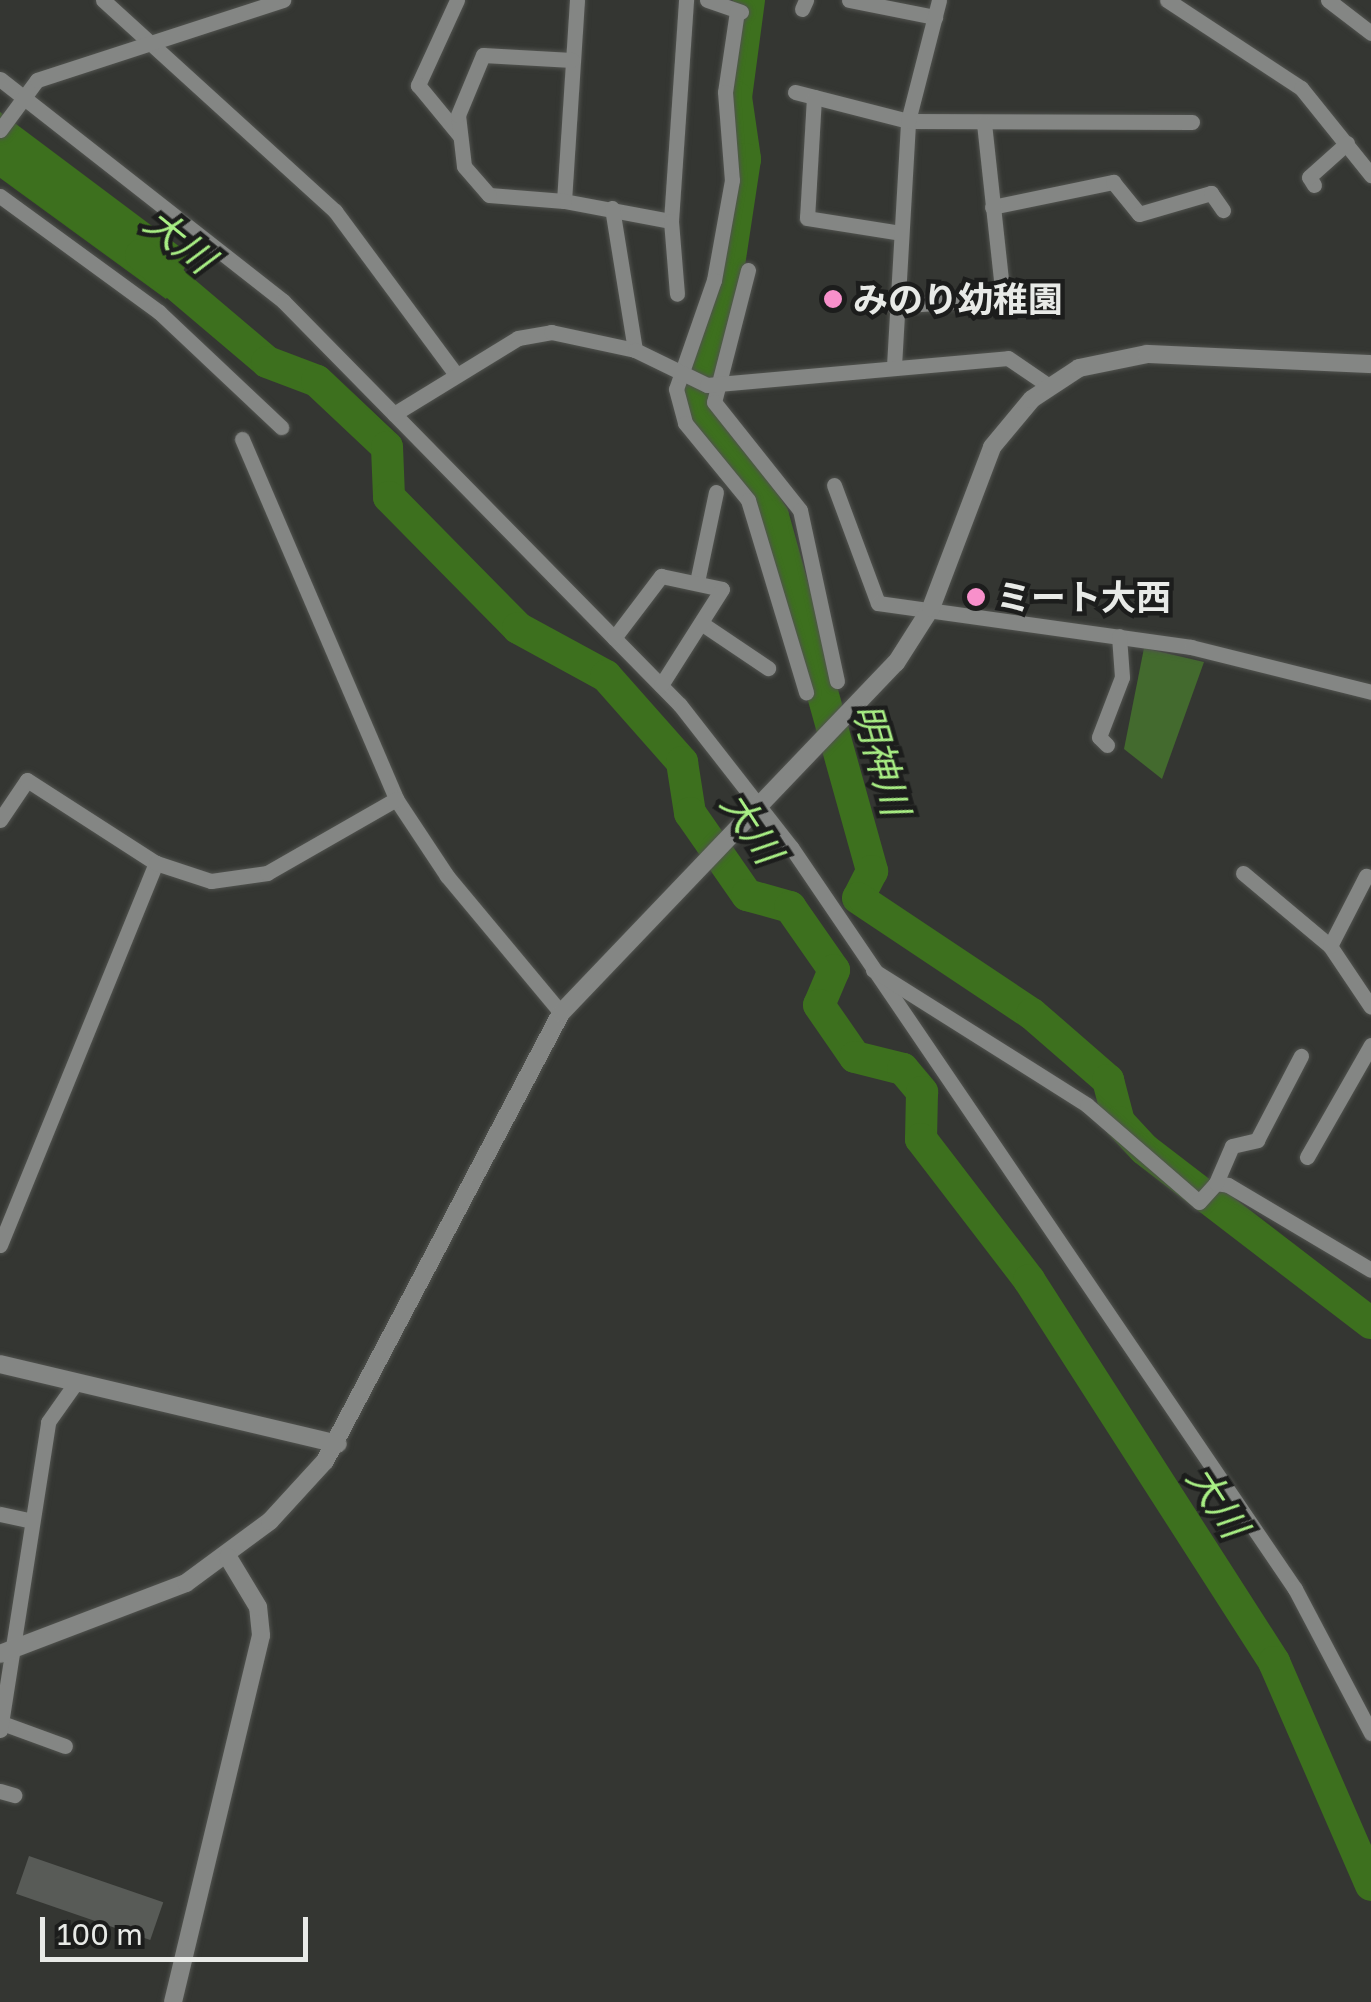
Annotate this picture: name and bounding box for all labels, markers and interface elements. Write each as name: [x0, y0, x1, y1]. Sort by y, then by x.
water label: 大川: [136, 198, 224, 282]
place label: みのり幼稚園: [853, 278, 1063, 320]
marker: みのり幼稚園: [822, 288, 844, 310]
place label: ミート大西: [996, 576, 1171, 618]
marker: ミート大西: [965, 586, 987, 608]
water label: 明神川: [844, 698, 920, 820]
water label: 大川: [712, 783, 792, 871]
water label: 大川: [1178, 1457, 1258, 1545]
scale bar: [45, 1897, 312, 1959]
text: 100 m: [57, 1916, 143, 1952]

